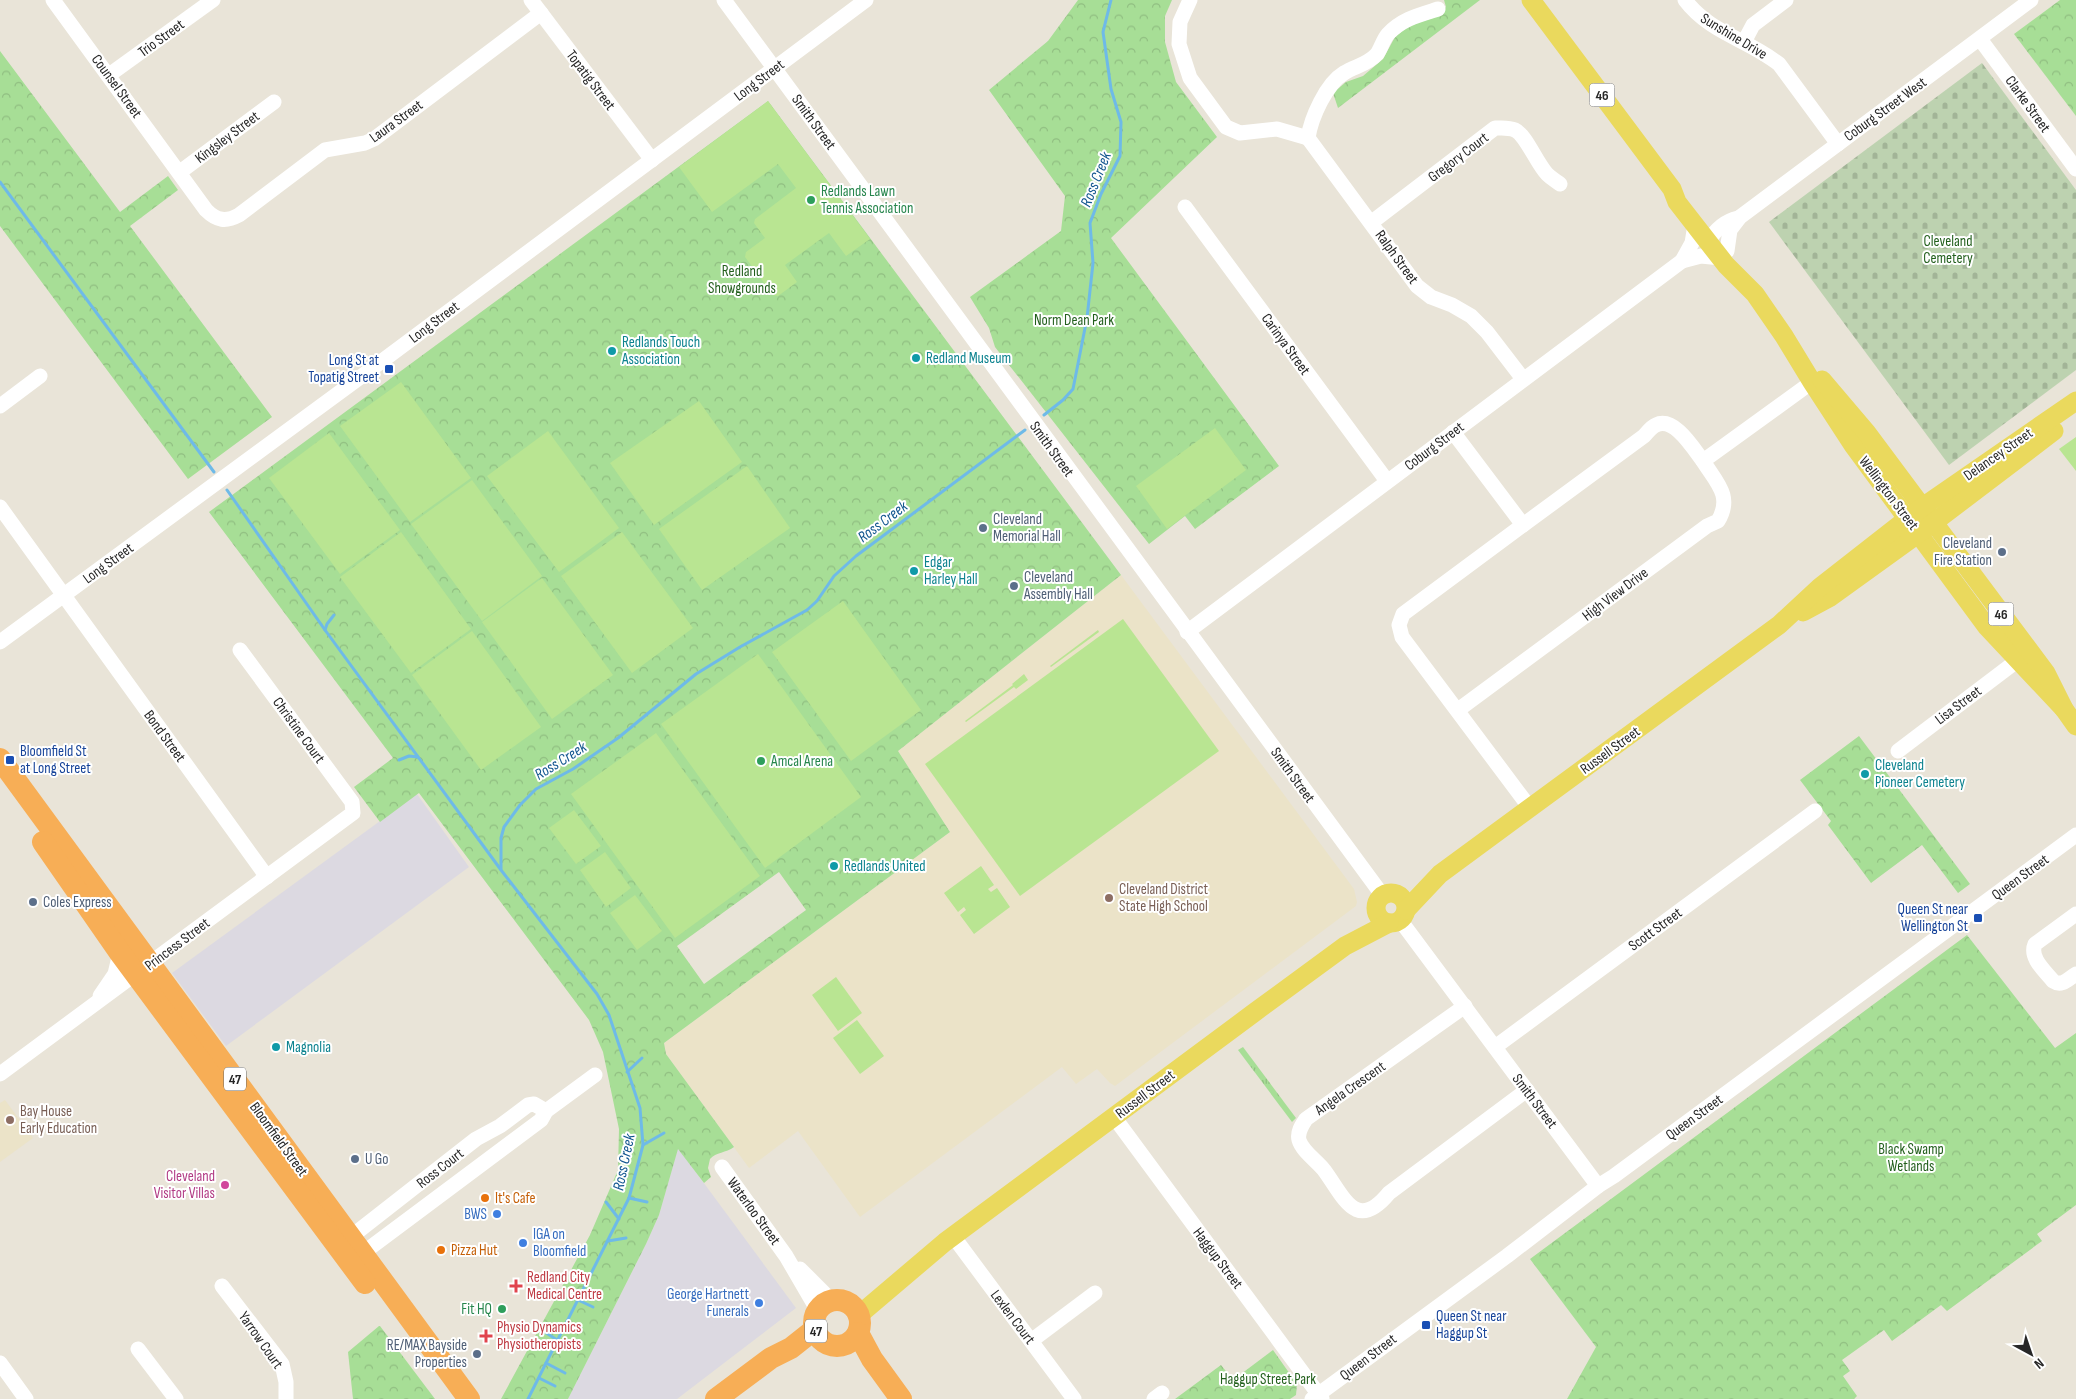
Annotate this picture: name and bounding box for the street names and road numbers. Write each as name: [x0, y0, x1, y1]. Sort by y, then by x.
street label: Sunshine Drive: [1697, 9, 1771, 64]
street label: Trio Street: [135, 15, 188, 61]
street label: Topatig Street: [562, 46, 620, 115]
street label: Counsel Street: [87, 51, 146, 122]
street label: Long Street: [730, 55, 789, 105]
street label: Clarke Street: [2001, 72, 2055, 137]
street label: Coburg Street West: [1840, 73, 1931, 146]
road number: 46: [1590, 84, 1614, 106]
street label: Smith Street: [787, 91, 840, 154]
street label: Laura Street: [366, 95, 427, 147]
street label: Kingsley Street: [191, 107, 264, 168]
street label: Gregory Court: [1424, 128, 1493, 186]
street label: Ralph Street: [1371, 227, 1423, 288]
street label: Long Street: [405, 297, 464, 347]
street label: Carinya Street: [1257, 310, 1315, 379]
street label: Smith Street: [1025, 418, 1078, 481]
street label: Coburg Street: [1401, 418, 1468, 475]
street label: Delancey Street: [1960, 423, 2037, 485]
street label: Wellington Street: [1855, 453, 1923, 534]
street label: Long Street: [79, 538, 138, 588]
street label: High View Drive: [1579, 563, 1652, 625]
road number: 46: [1988, 602, 2014, 626]
street label: Lisa Street: [1931, 681, 1986, 729]
street label: Christine Court: [268, 694, 329, 767]
street label: Bond Street: [139, 707, 190, 766]
street label: Russell Street: [1577, 722, 1644, 779]
street label: Smith Street: [1266, 744, 1319, 807]
street label: Queen Street: [1988, 850, 2053, 905]
street label: Scott Street: [1625, 903, 1686, 955]
street label: Princess Street: [141, 914, 214, 975]
street label: Angela Crescent: [1311, 1057, 1390, 1120]
street label: Russell Street: [1112, 1066, 1179, 1123]
road number: 47: [224, 1068, 246, 1090]
street label: Smith Street: [1508, 1070, 1562, 1133]
street label: Queen Street: [1662, 1090, 1727, 1145]
street label: Bloomfield Street: [245, 1098, 312, 1180]
street label: Ross Court: [413, 1144, 468, 1193]
street label: Waterloo Street: [723, 1174, 785, 1249]
street label: Haggup Street: [1188, 1224, 1247, 1293]
street label: Lexlen Court: [986, 1286, 1039, 1349]
street label: Yarrow Court: [234, 1308, 287, 1373]
road number: 47: [805, 1320, 827, 1342]
street label: Queen Street: [1336, 1330, 1401, 1385]

